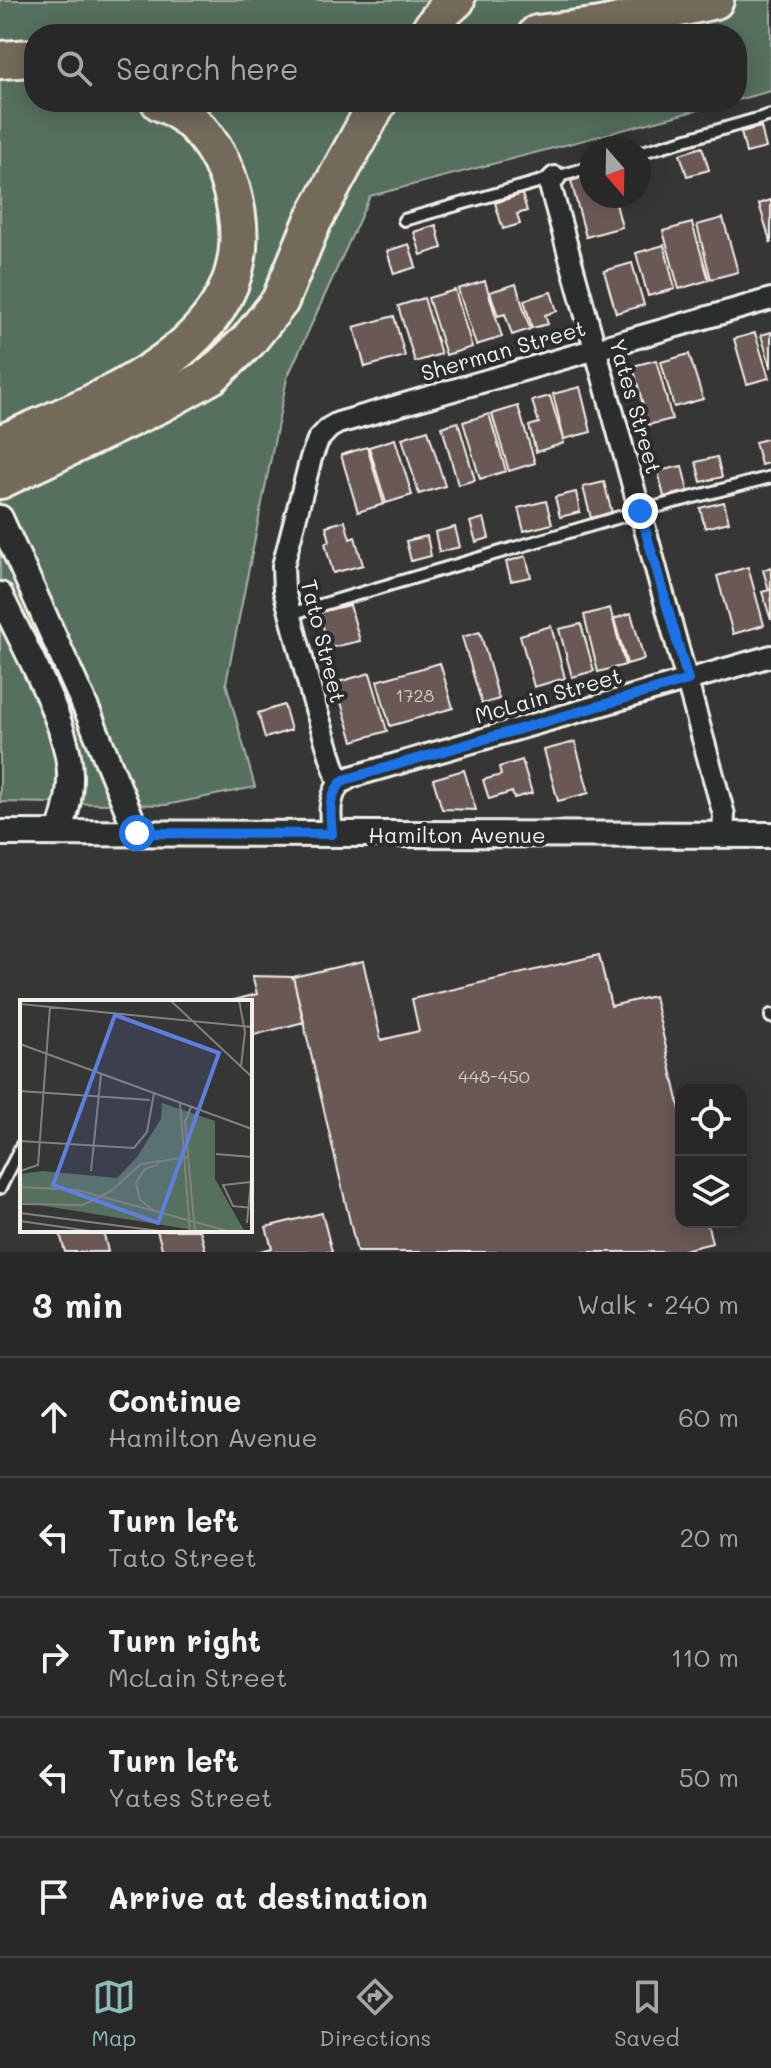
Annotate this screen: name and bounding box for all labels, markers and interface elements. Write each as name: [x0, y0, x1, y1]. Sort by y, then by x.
search box: [24, 24, 747, 112]
icon: search: [52, 46, 96, 90]
text: Search here: [116, 48, 299, 88]
north arrow: [579, 136, 651, 208]
street label: Sherman Street: [417, 313, 589, 387]
street label: Yates Street: [603, 335, 669, 477]
route end: [622, 493, 658, 529]
street label: Tato Street: [295, 576, 353, 706]
street label: McLain Street: [471, 660, 625, 730]
house number: 1728: [396, 683, 435, 707]
route start: [119, 815, 155, 851]
street label: Hamilton Avenue: [368, 820, 546, 849]
inset map: [20, 1000, 252, 1232]
house number: 448-450: [458, 1064, 530, 1088]
map controls: [675, 1084, 747, 1228]
button: locate: [675, 1084, 747, 1156]
button: layers: [675, 1156, 747, 1228]
text: 3 min: [32, 1282, 123, 1327]
text: Walk · 240 m: [577, 1287, 739, 1321]
text: Continue: [108, 1380, 241, 1420]
icon: ahead: [32, 1395, 76, 1439]
text: 60 m: [678, 1400, 739, 1434]
text: Hamilton Avenue: [108, 1420, 317, 1454]
text: Turn left: [108, 1500, 239, 1540]
icon: left: [32, 1515, 76, 1559]
text: 20 m: [679, 1520, 739, 1554]
text: Tato Street: [108, 1540, 257, 1574]
text: Turn right: [108, 1620, 261, 1660]
icon: right: [32, 1635, 76, 1679]
text: 110 m: [671, 1640, 739, 1674]
text: McLain Street: [108, 1660, 287, 1694]
text: Turn left: [108, 1740, 239, 1780]
icon: left: [32, 1755, 76, 1799]
text: 50 m: [679, 1760, 739, 1794]
text: Yates Street: [108, 1780, 272, 1814]
icon: arrive: [32, 1875, 76, 1919]
text: Arrive at destination: [108, 1877, 428, 1917]
tab: Map: [92, 1975, 136, 2052]
tab: Directions: [319, 1975, 431, 2052]
tab: Saved: [614, 1975, 679, 2052]

